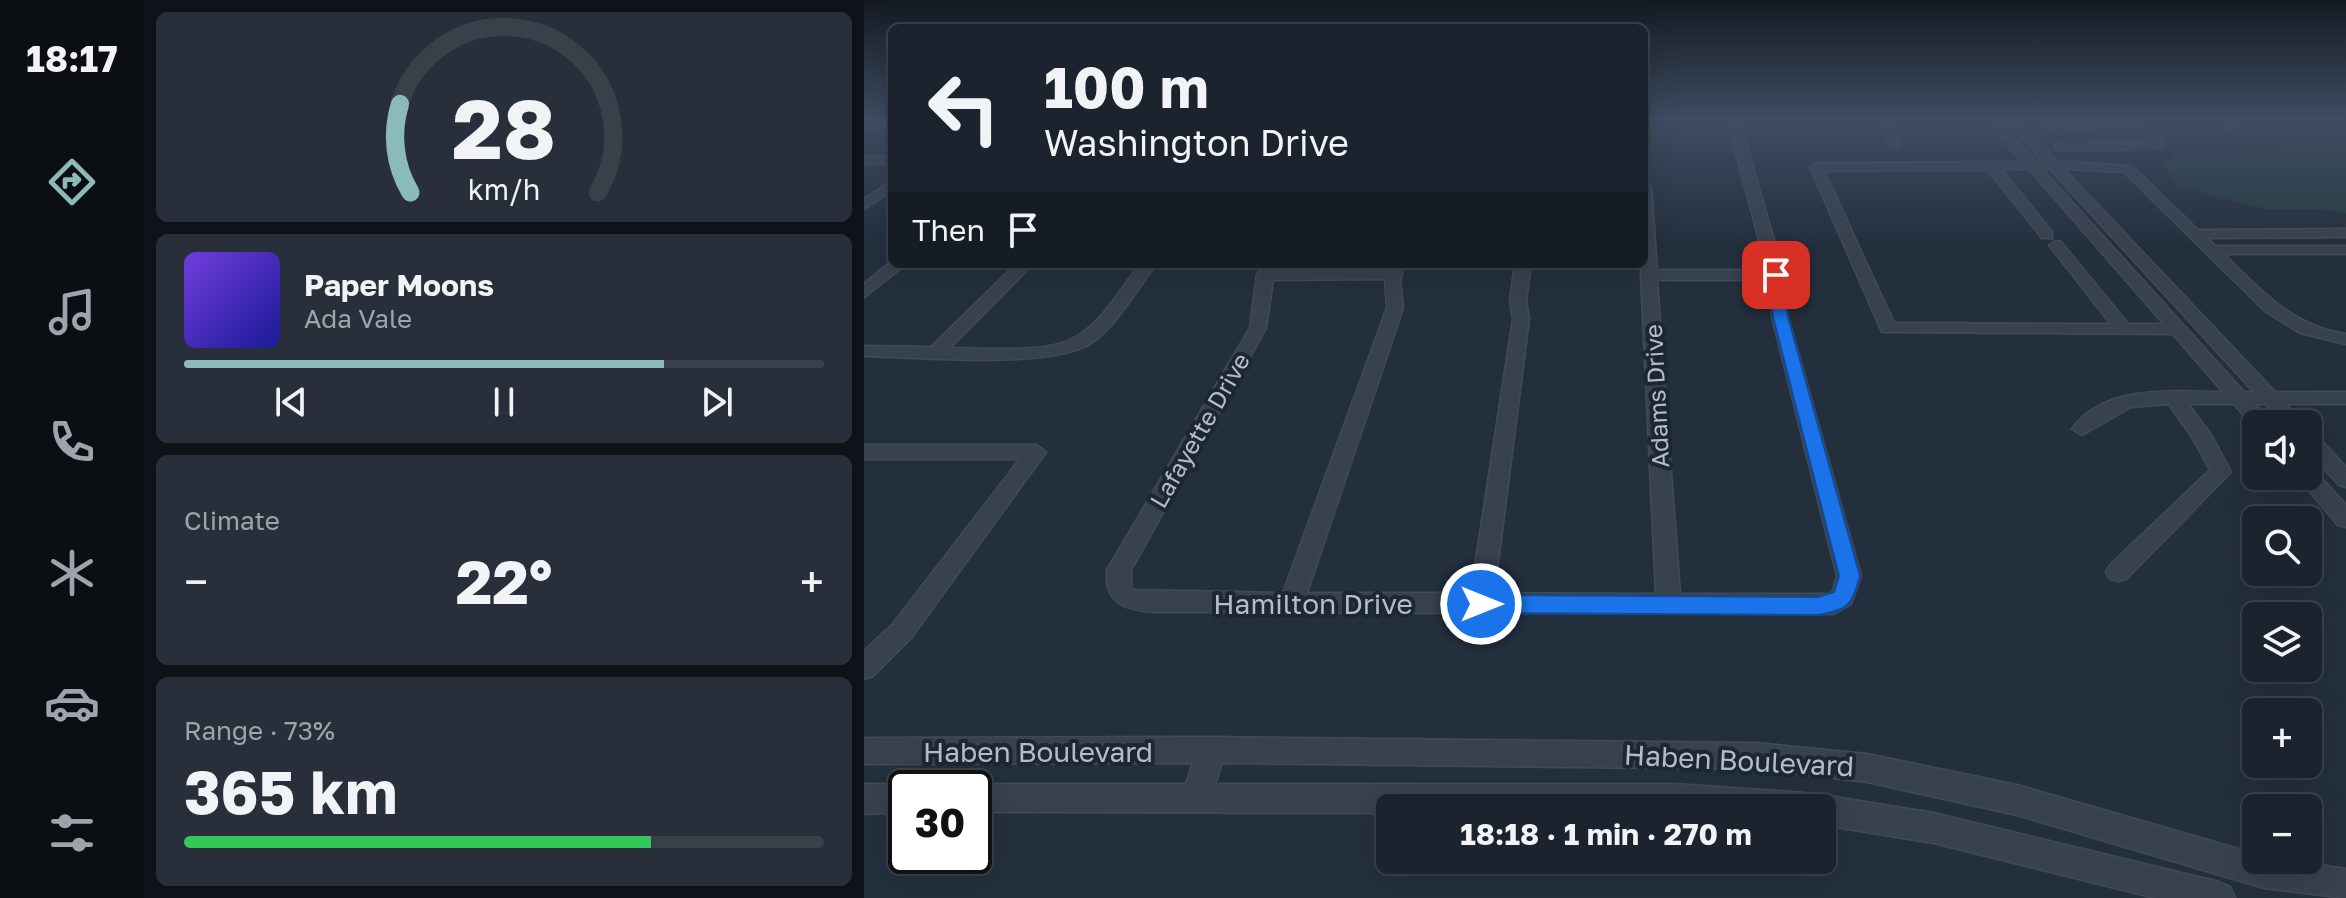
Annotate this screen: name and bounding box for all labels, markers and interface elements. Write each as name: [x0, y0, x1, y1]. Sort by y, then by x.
text: 18:17: [26, 37, 118, 80]
text: 100 m: [1044, 53, 1209, 120]
icon: left: [912, 56, 1016, 160]
text: 28: [452, 76, 556, 176]
text: Washington Drive: [1044, 121, 1349, 164]
icon: directions: [44, 154, 100, 210]
text: km/h: [468, 172, 540, 206]
icon: arrive: [1001, 208, 1045, 252]
text: Then: [912, 212, 985, 248]
pin: [1742, 241, 1810, 309]
icon: arrive: [1754, 253, 1798, 297]
text: Paper Moons: [304, 267, 494, 303]
icon: music: [44, 284, 100, 340]
text: Ada Vale: [304, 303, 412, 334]
street label: Adams Drive: [1638, 324, 1674, 468]
street label: Lafayette Drive: [1143, 347, 1255, 513]
icon: previous: [269, 380, 313, 424]
icon: pause: [482, 380, 526, 424]
icon: next: [695, 380, 739, 424]
map controls: [2242, 410, 2322, 874]
button: sound: [2242, 410, 2322, 490]
icon: phone: [44, 414, 100, 470]
text: Climate: [184, 505, 280, 536]
button: search: [2242, 506, 2322, 586]
icon: climate: [44, 545, 100, 601]
text: 22°: [456, 545, 552, 617]
text: −: [184, 555, 208, 608]
text: +: [800, 555, 824, 608]
position arrow: [1439, 562, 1523, 646]
street label: Hamilton Drive: [1213, 587, 1413, 620]
button: layers: [2242, 602, 2322, 682]
icon: car: [44, 675, 100, 731]
button: +: [2242, 698, 2322, 778]
text: Range · 73%: [184, 715, 335, 746]
street label: Haben Boulevard: [923, 735, 1153, 768]
street label: Haben Boulevard: [1623, 737, 1855, 783]
text: 365 km: [184, 755, 398, 827]
speed limit sign: 30: [888, 770, 992, 874]
button: −: [2242, 794, 2322, 874]
icon: filters: [44, 805, 100, 861]
text: 18:18 · 1 min · 270 m: [1460, 816, 1752, 852]

